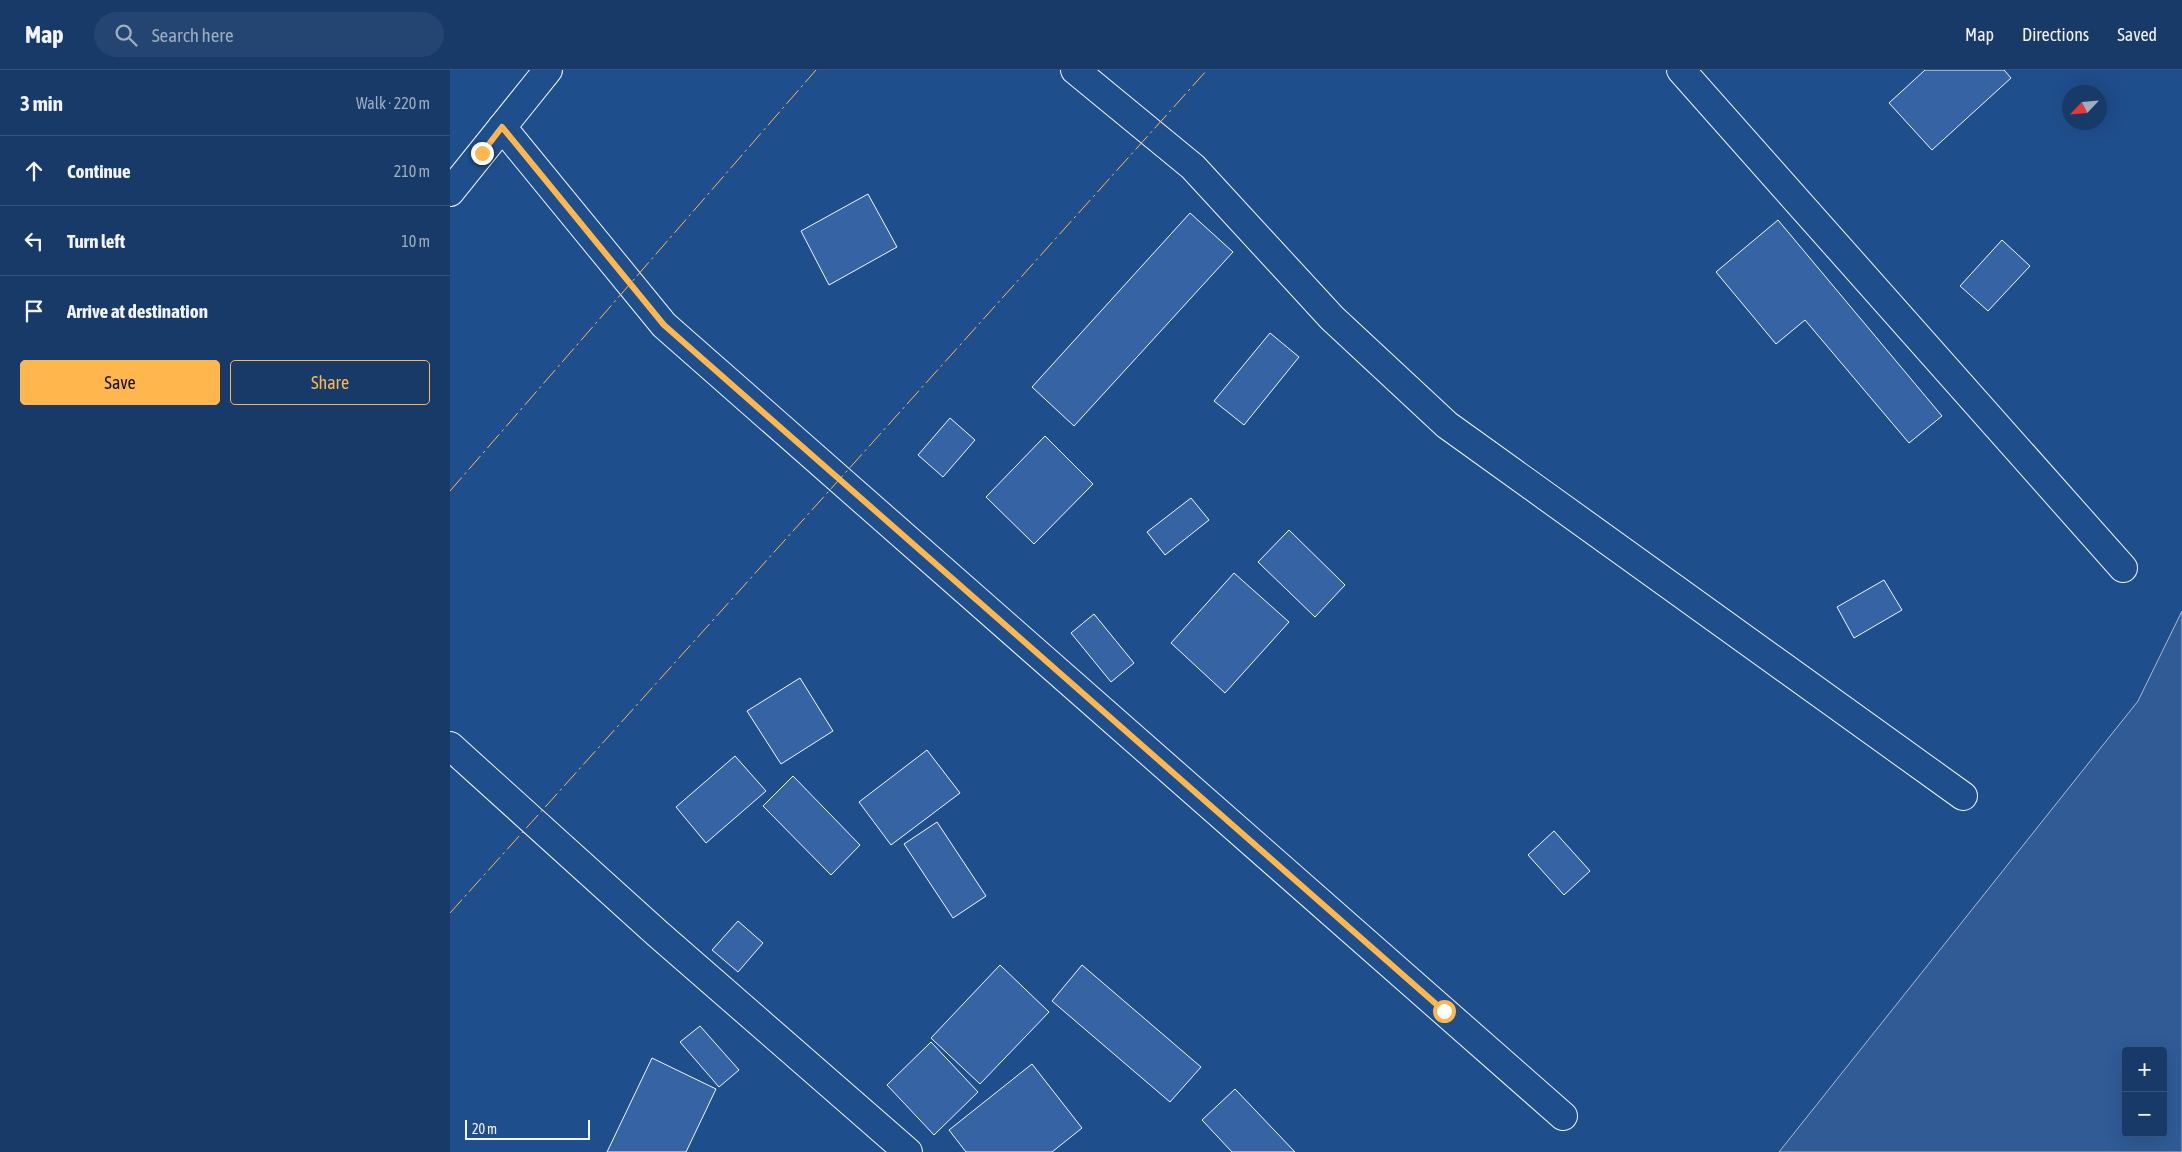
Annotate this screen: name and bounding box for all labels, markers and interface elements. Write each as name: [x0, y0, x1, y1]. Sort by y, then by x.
search box: [94, 12, 444, 57]
text: Map: [25, 21, 64, 48]
icon: search: [112, 21, 140, 49]
text: Search here: [152, 24, 234, 46]
text: Map: [1965, 24, 1994, 45]
text: Directions: [2022, 24, 2089, 45]
text: Saved: [2117, 24, 2157, 45]
north arrow: [2062, 85, 2107, 130]
text: 3 min: [20, 91, 63, 115]
text: Walk · 220 m: [356, 94, 430, 112]
route end: [471, 142, 494, 165]
icon: ahead: [20, 157, 48, 185]
text: Continue: [67, 160, 131, 182]
text: 210 m: [394, 162, 430, 180]
icon: left: [20, 227, 48, 255]
text: Turn left: [67, 230, 125, 252]
text: 10 m: [401, 232, 430, 250]
icon: arrive: [20, 297, 48, 325]
text: Arrive at destination: [67, 300, 208, 322]
button: Save: [20, 360, 220, 405]
button: Share: [230, 360, 430, 405]
route start: [1433, 1000, 1456, 1023]
map controls: [2122, 1047, 2167, 1137]
button: +: [2122, 1047, 2167, 1092]
button: −: [2122, 1092, 2167, 1137]
scale bar: [465, 1117, 590, 1140]
text: 20 m: [472, 1121, 497, 1137]

